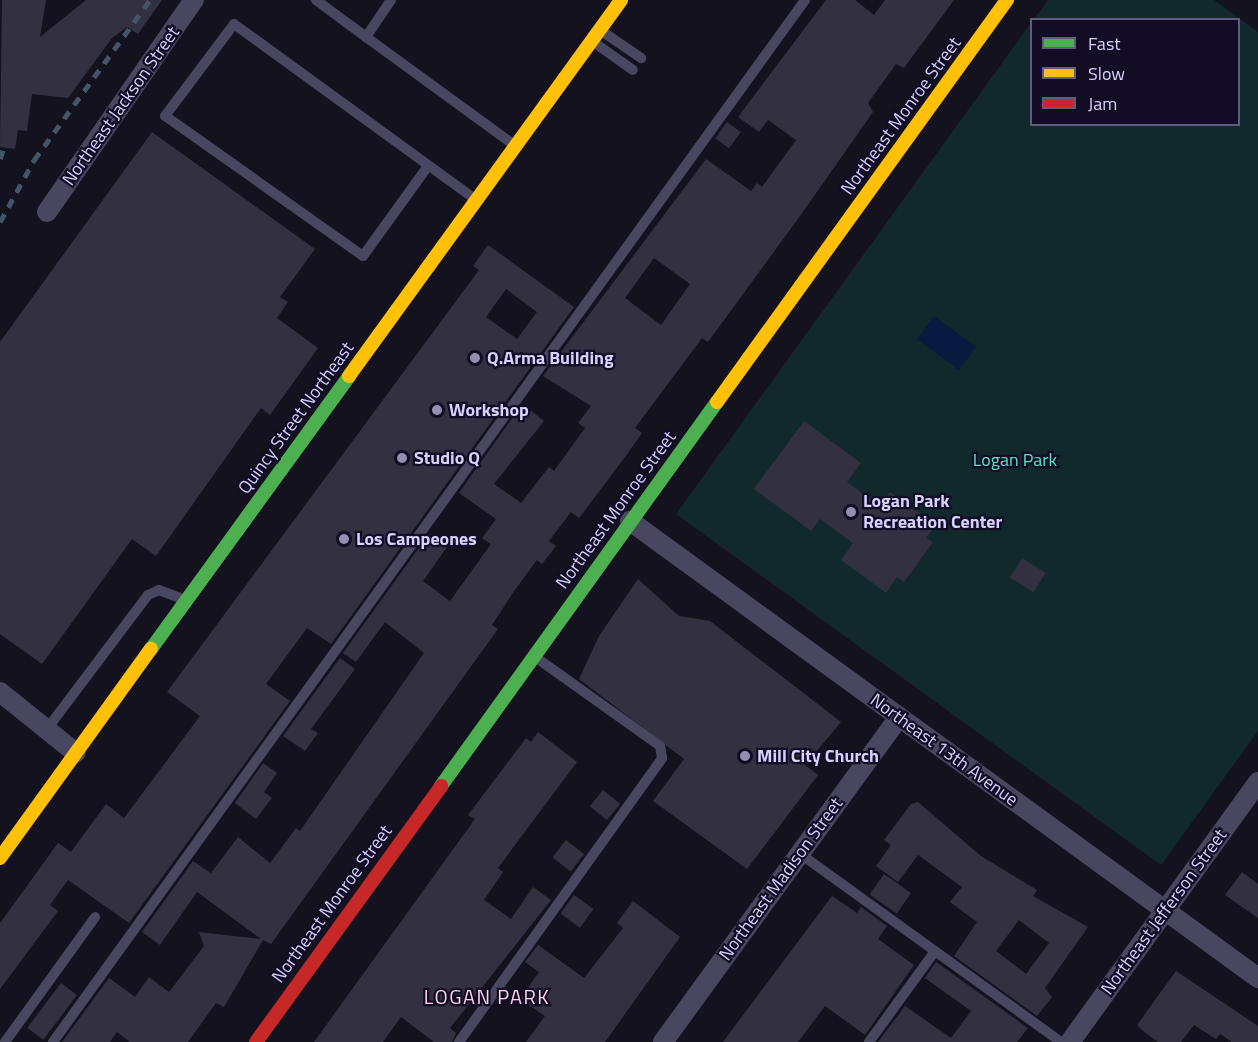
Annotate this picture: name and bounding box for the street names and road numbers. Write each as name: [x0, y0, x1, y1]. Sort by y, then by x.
street label: Northeast Jackson Street: [58, 22, 184, 190]
street label: Northeast Monroe Street: [836, 33, 966, 199]
street label: Quincy Street Northeast: [234, 338, 358, 498]
street label: Northeast Monroe Street: [551, 427, 681, 593]
street label: Northeast 13th Avenue: [866, 689, 1022, 811]
street label: Northeast Madison Street: [715, 793, 847, 965]
street label: Northeast Monroe Street: [267, 821, 397, 987]
street label: Northeast Jefferson Street: [1097, 825, 1231, 999]

